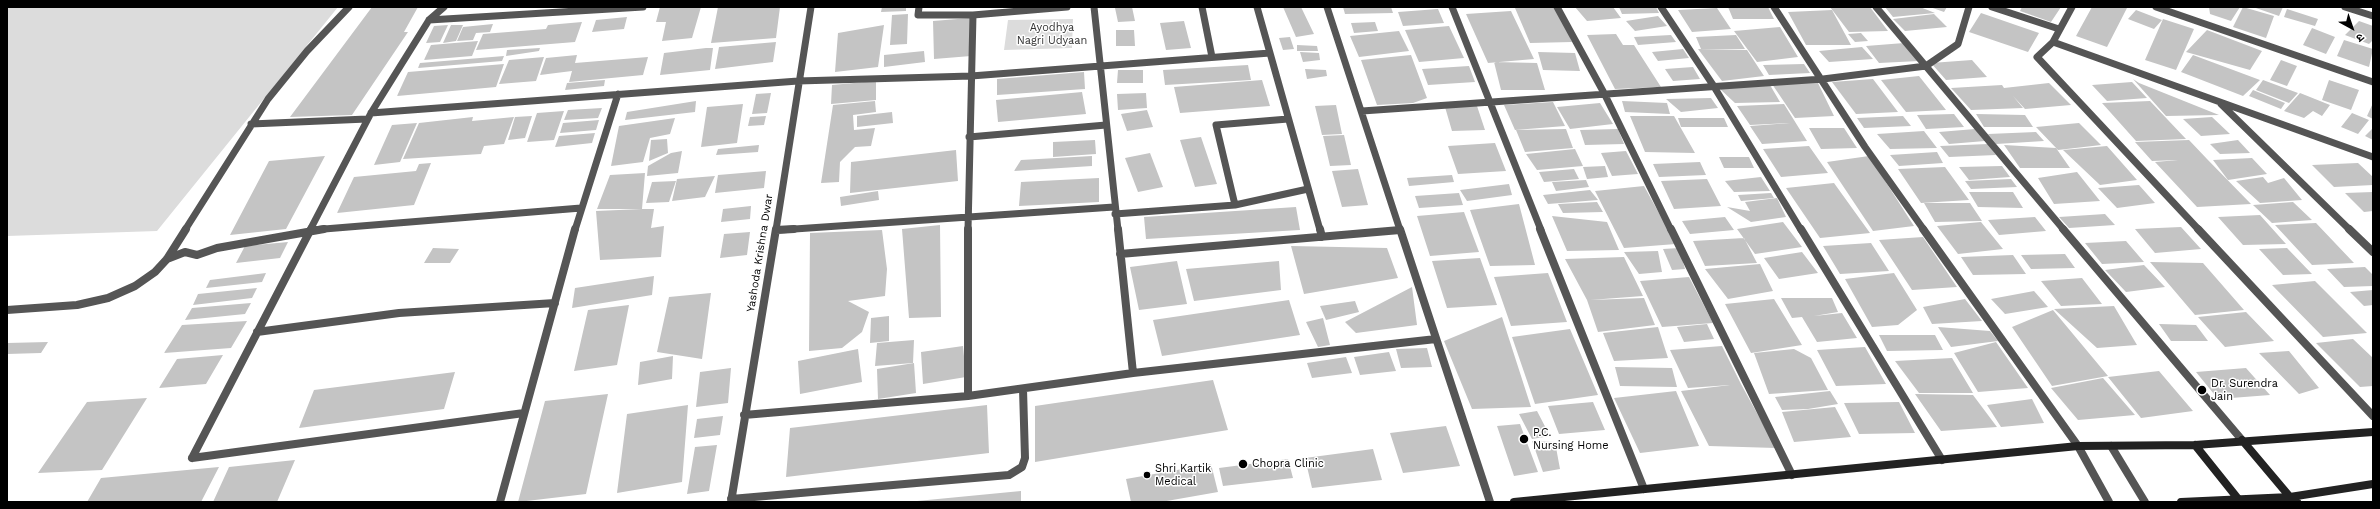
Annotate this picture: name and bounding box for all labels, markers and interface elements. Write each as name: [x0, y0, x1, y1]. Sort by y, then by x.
north arrow: [2332, 8, 2372, 48]
park label: Ayodhya Nagri Udyaan: [1017, 21, 1087, 47]
text: उ: [2353, 31, 2367, 45]
street label: Yashoda Krishna Dwar: [744, 193, 776, 313]
place label: Dr. Surendra Jain: [2211, 377, 2278, 403]
marker: Dr. Surendra Jain: [2196, 384, 2208, 396]
place label: P.C. Nursing Home: [1533, 426, 1609, 452]
marker: P.C. Nursing Home: [1518, 433, 1530, 445]
place label: Chopra Clinic: [1252, 457, 1324, 471]
marker: Chopra Clinic: [1237, 458, 1249, 470]
place label: Shri Kartik Medical: [1155, 462, 1211, 488]
marker: Shri Kartik Medical: [1142, 470, 1152, 480]

